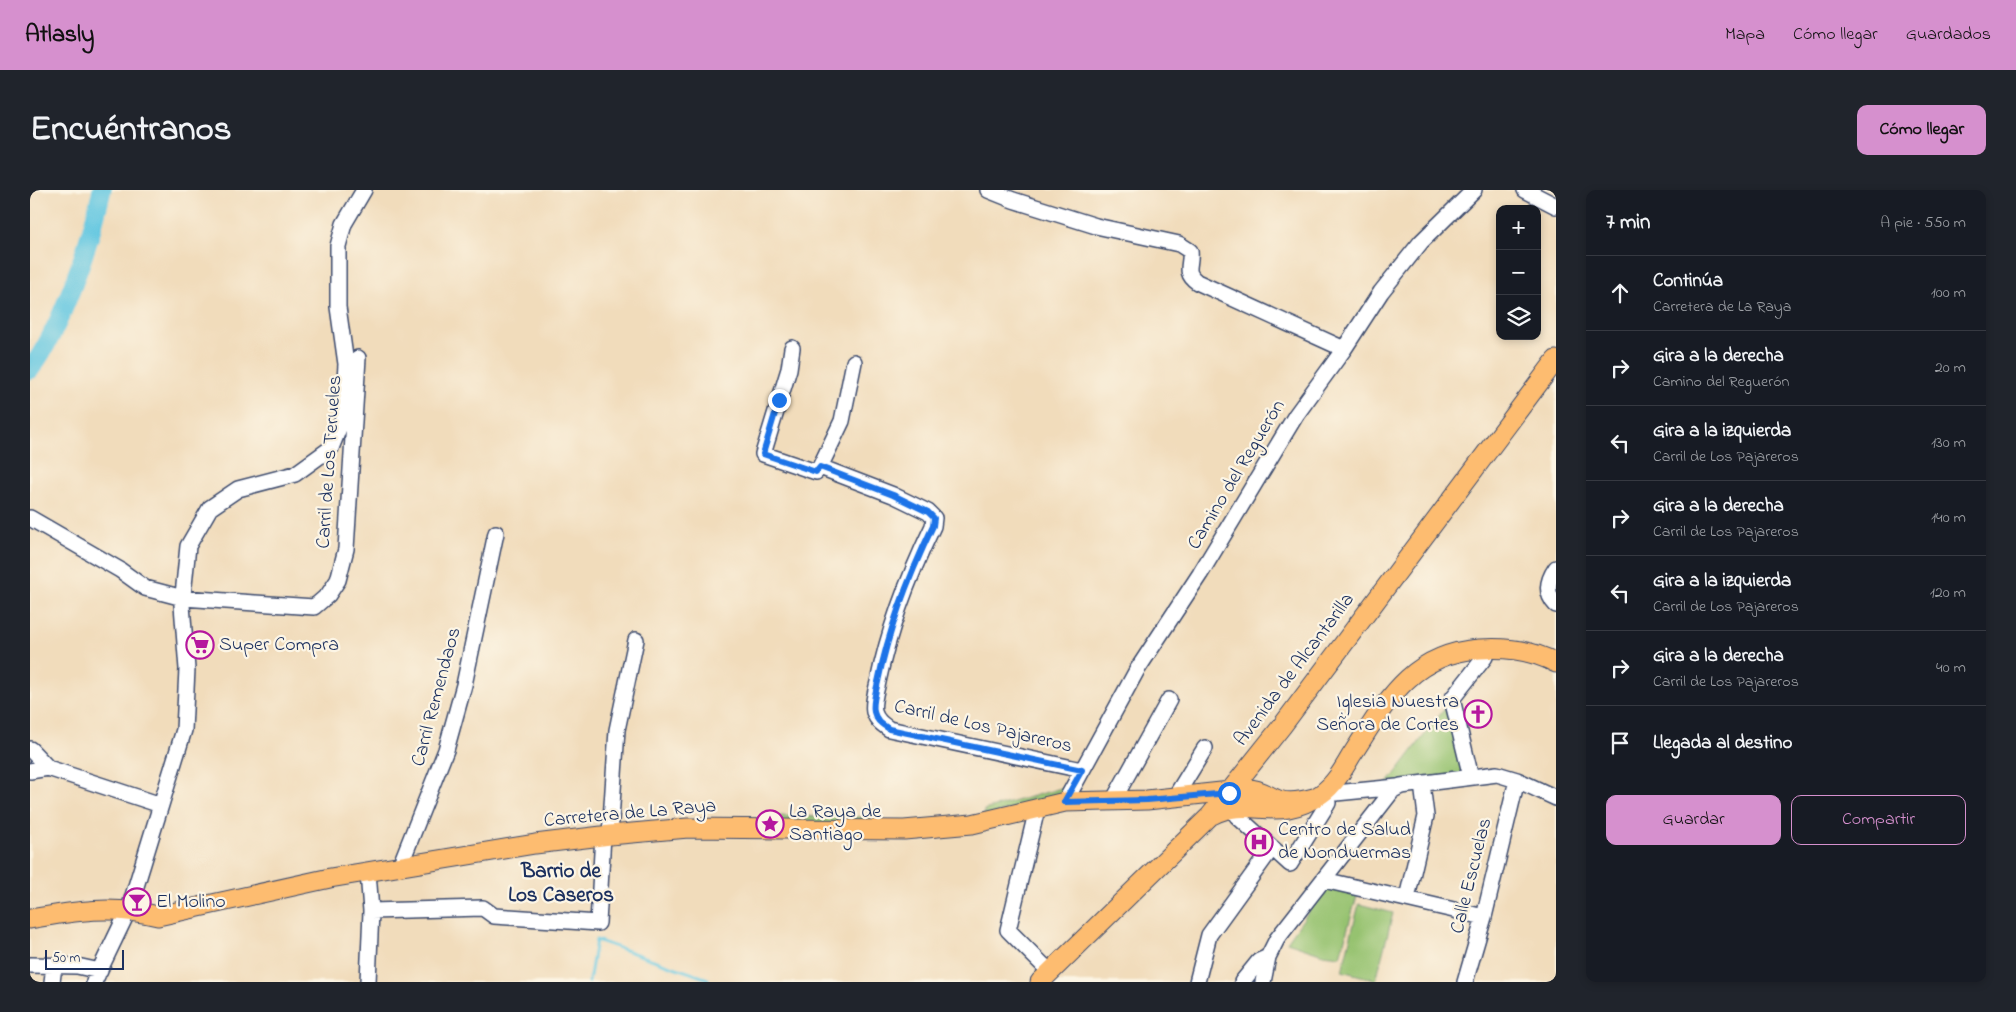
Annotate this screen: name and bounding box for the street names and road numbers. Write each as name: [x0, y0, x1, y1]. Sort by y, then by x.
street label: Carril de Los Terueles: [309, 374, 351, 550]
street label: Camino del Reguerón: [1181, 394, 1294, 556]
street label: Avenida de Alcantarilla: [1228, 587, 1362, 753]
street label: Carril Remendaos: [404, 624, 470, 770]
street label: Carril de Los Pajareros: [891, 692, 1075, 762]
street label: Carretera de La Raya: [543, 792, 717, 836]
street label: Calle Escuelas: [1444, 815, 1500, 937]

